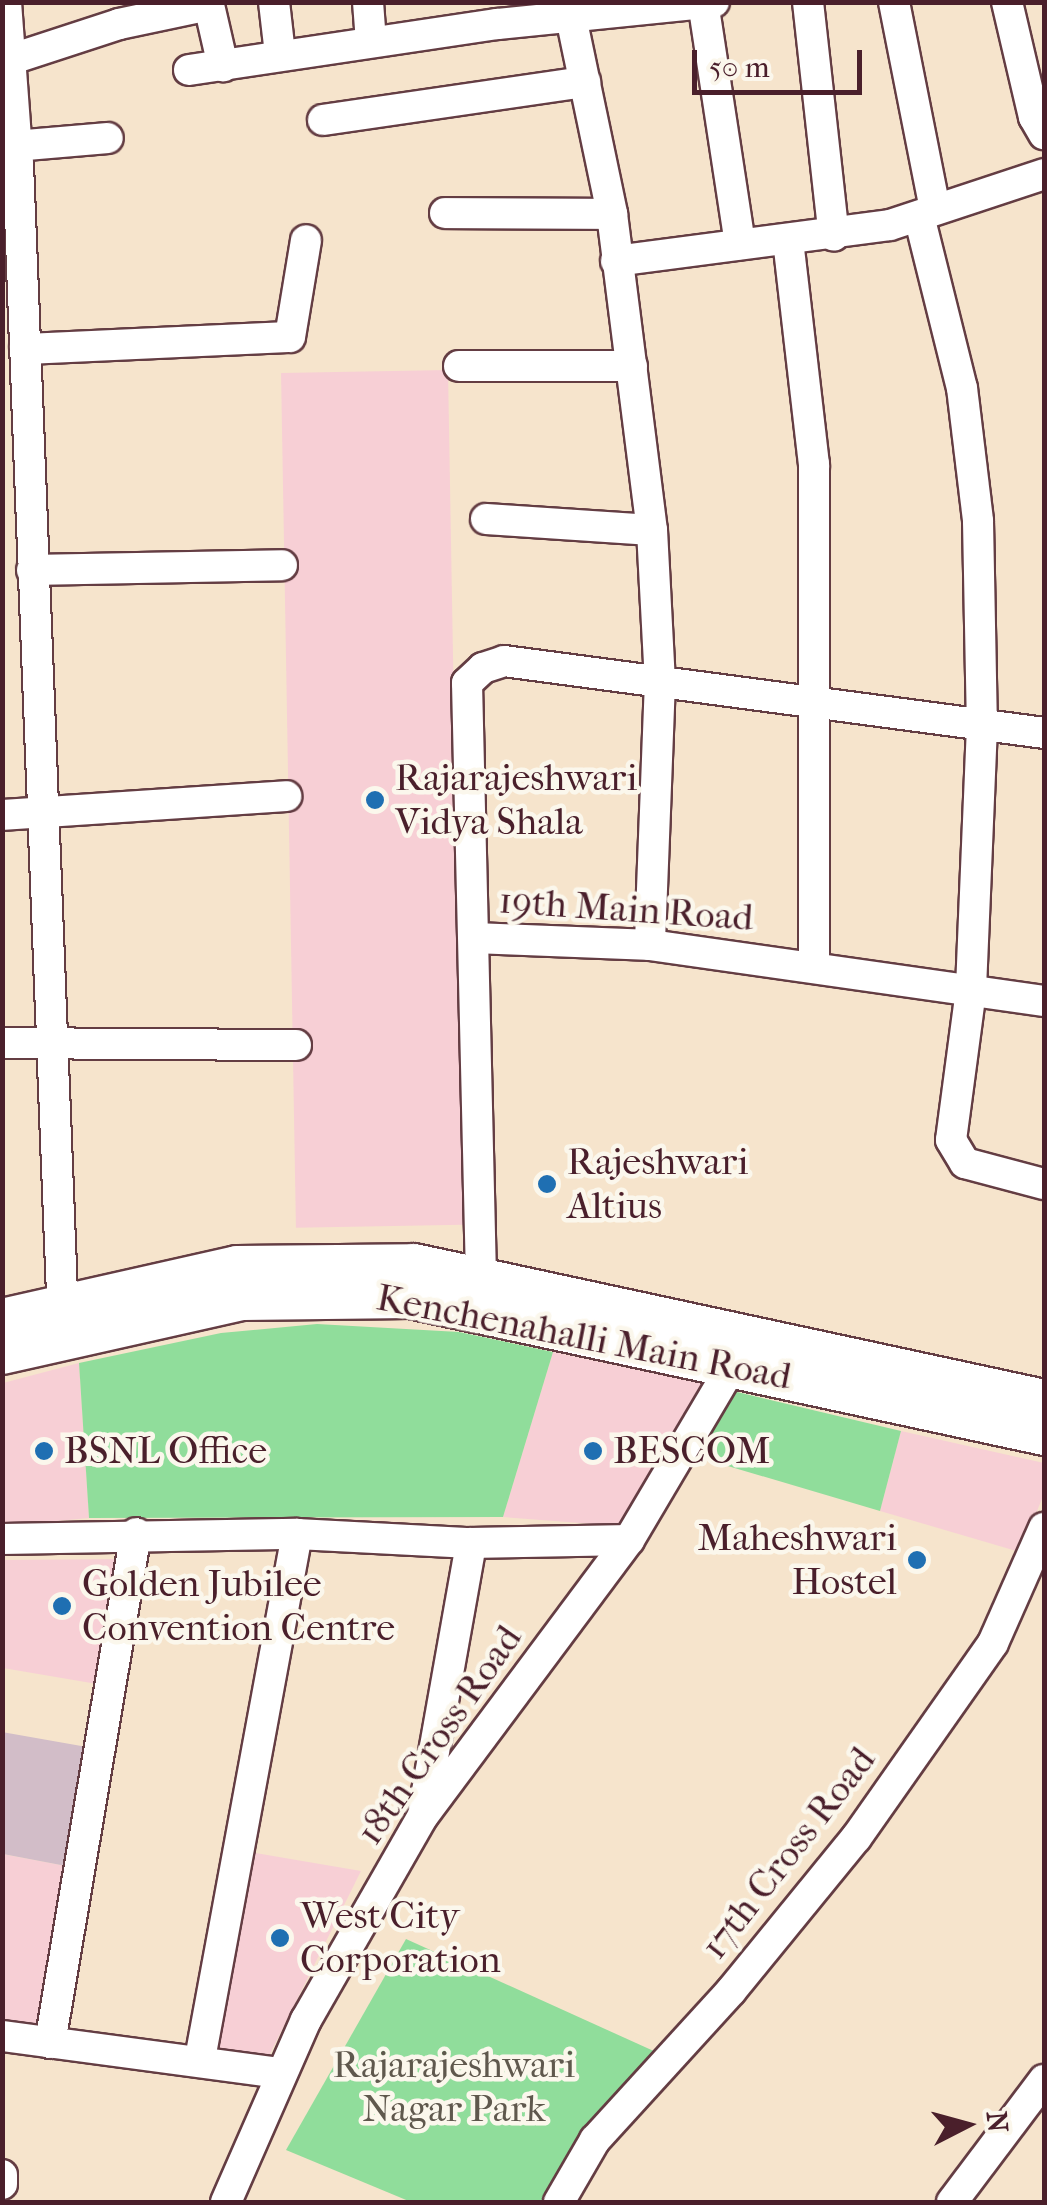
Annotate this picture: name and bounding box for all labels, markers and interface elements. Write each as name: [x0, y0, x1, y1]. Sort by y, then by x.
scale bar: [697, 30, 867, 92]
text: 50 m: [709, 50, 770, 85]
place label: Rajarajeshwari Vidya Shala: [395, 755, 637, 844]
marker: Rajarajeshwari Vidya Shala: [364, 789, 386, 811]
street label: 19th Main Road: [497, 877, 755, 941]
place label: Rajeshwari Altius: [567, 1139, 748, 1228]
marker: Rajeshwari Altius: [536, 1173, 558, 1195]
street label: Kenchenahalli Main Road: [373, 1274, 795, 1400]
place label: BSNL Office: [64, 1428, 267, 1474]
place label: BESCOM: [613, 1428, 770, 1474]
marker: BSNL Office: [33, 1440, 55, 1462]
marker: BESCOM: [582, 1440, 604, 1462]
place label: Maheshwari Hostel: [697, 1515, 897, 1605]
marker: Maheshwari Hostel: [906, 1549, 928, 1571]
place label: Golden Jubilee Convention Centre: [82, 1561, 395, 1650]
marker: Golden Jubilee Convention Centre: [51, 1595, 73, 1617]
street label: 18th Cross Road: [347, 1617, 531, 1853]
street label: 17th Cross Road: [691, 1738, 885, 1968]
place label: West City Corporation: [300, 1893, 501, 1982]
marker: West City Corporation: [269, 1927, 291, 1949]
park label: Rajarajeshwari Nagar Park: [333, 2042, 575, 2132]
north arrow: [917, 2075, 1017, 2175]
text: N: [980, 2110, 1015, 2134]

